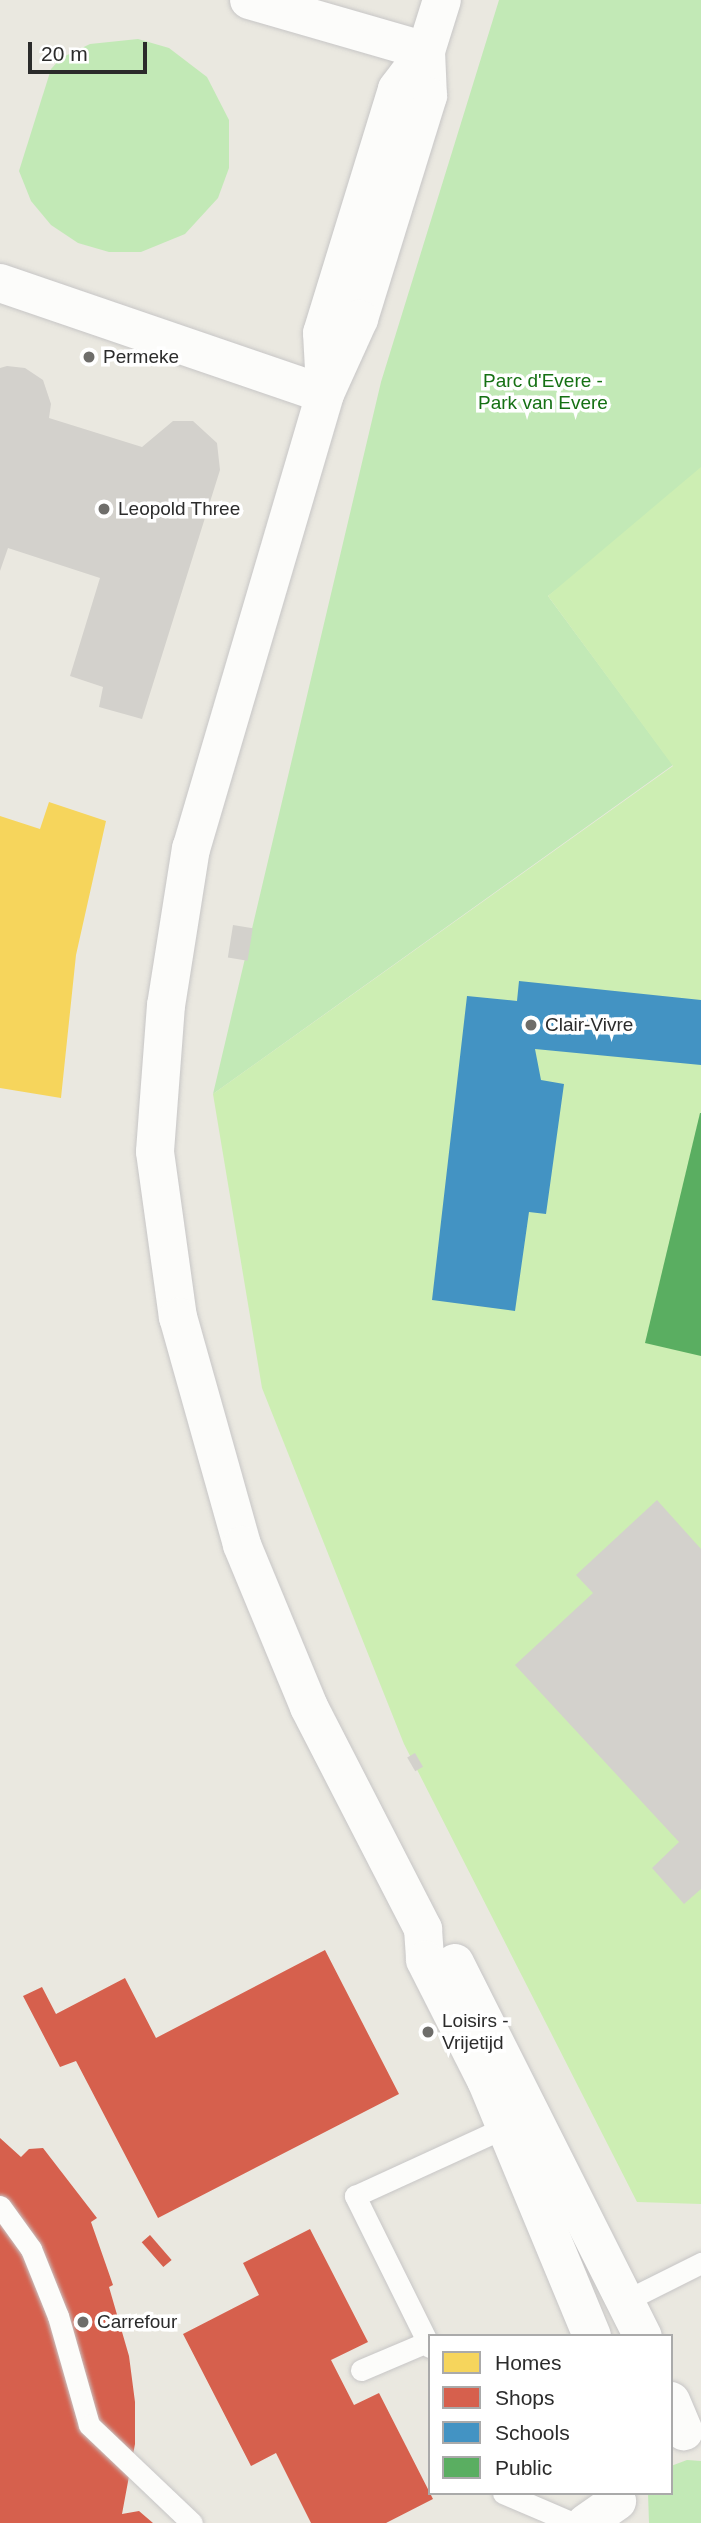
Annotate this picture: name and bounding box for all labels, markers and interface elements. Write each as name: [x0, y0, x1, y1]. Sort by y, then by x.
scale bar: [32, 28, 150, 72]
text: 20 m: [41, 42, 88, 65]
place label: Permeke: [103, 346, 179, 368]
marker: Permeke: [81, 349, 97, 365]
park label: Parc d'Evere - Park van Evere: [478, 370, 608, 414]
place label: Leopold Three: [118, 498, 241, 520]
marker: Leopold Three: [96, 501, 112, 517]
place label: Clair-Vivre: [545, 1014, 633, 1036]
marker: Clair-Vivre: [523, 1017, 539, 1033]
place label: Loisirs - Vrijetijd: [442, 2010, 509, 2054]
marker: Loisirs - Vrijetijd: [420, 2024, 436, 2040]
place label: Carrefour: [97, 2311, 177, 2333]
marker: Carrefour: [75, 2314, 91, 2330]
legend: [428, 2334, 673, 2495]
text: Homes: [495, 2351, 562, 2374]
text: Shops: [495, 2386, 555, 2409]
text: Schools: [495, 2421, 570, 2444]
text: Public: [495, 2456, 552, 2479]

